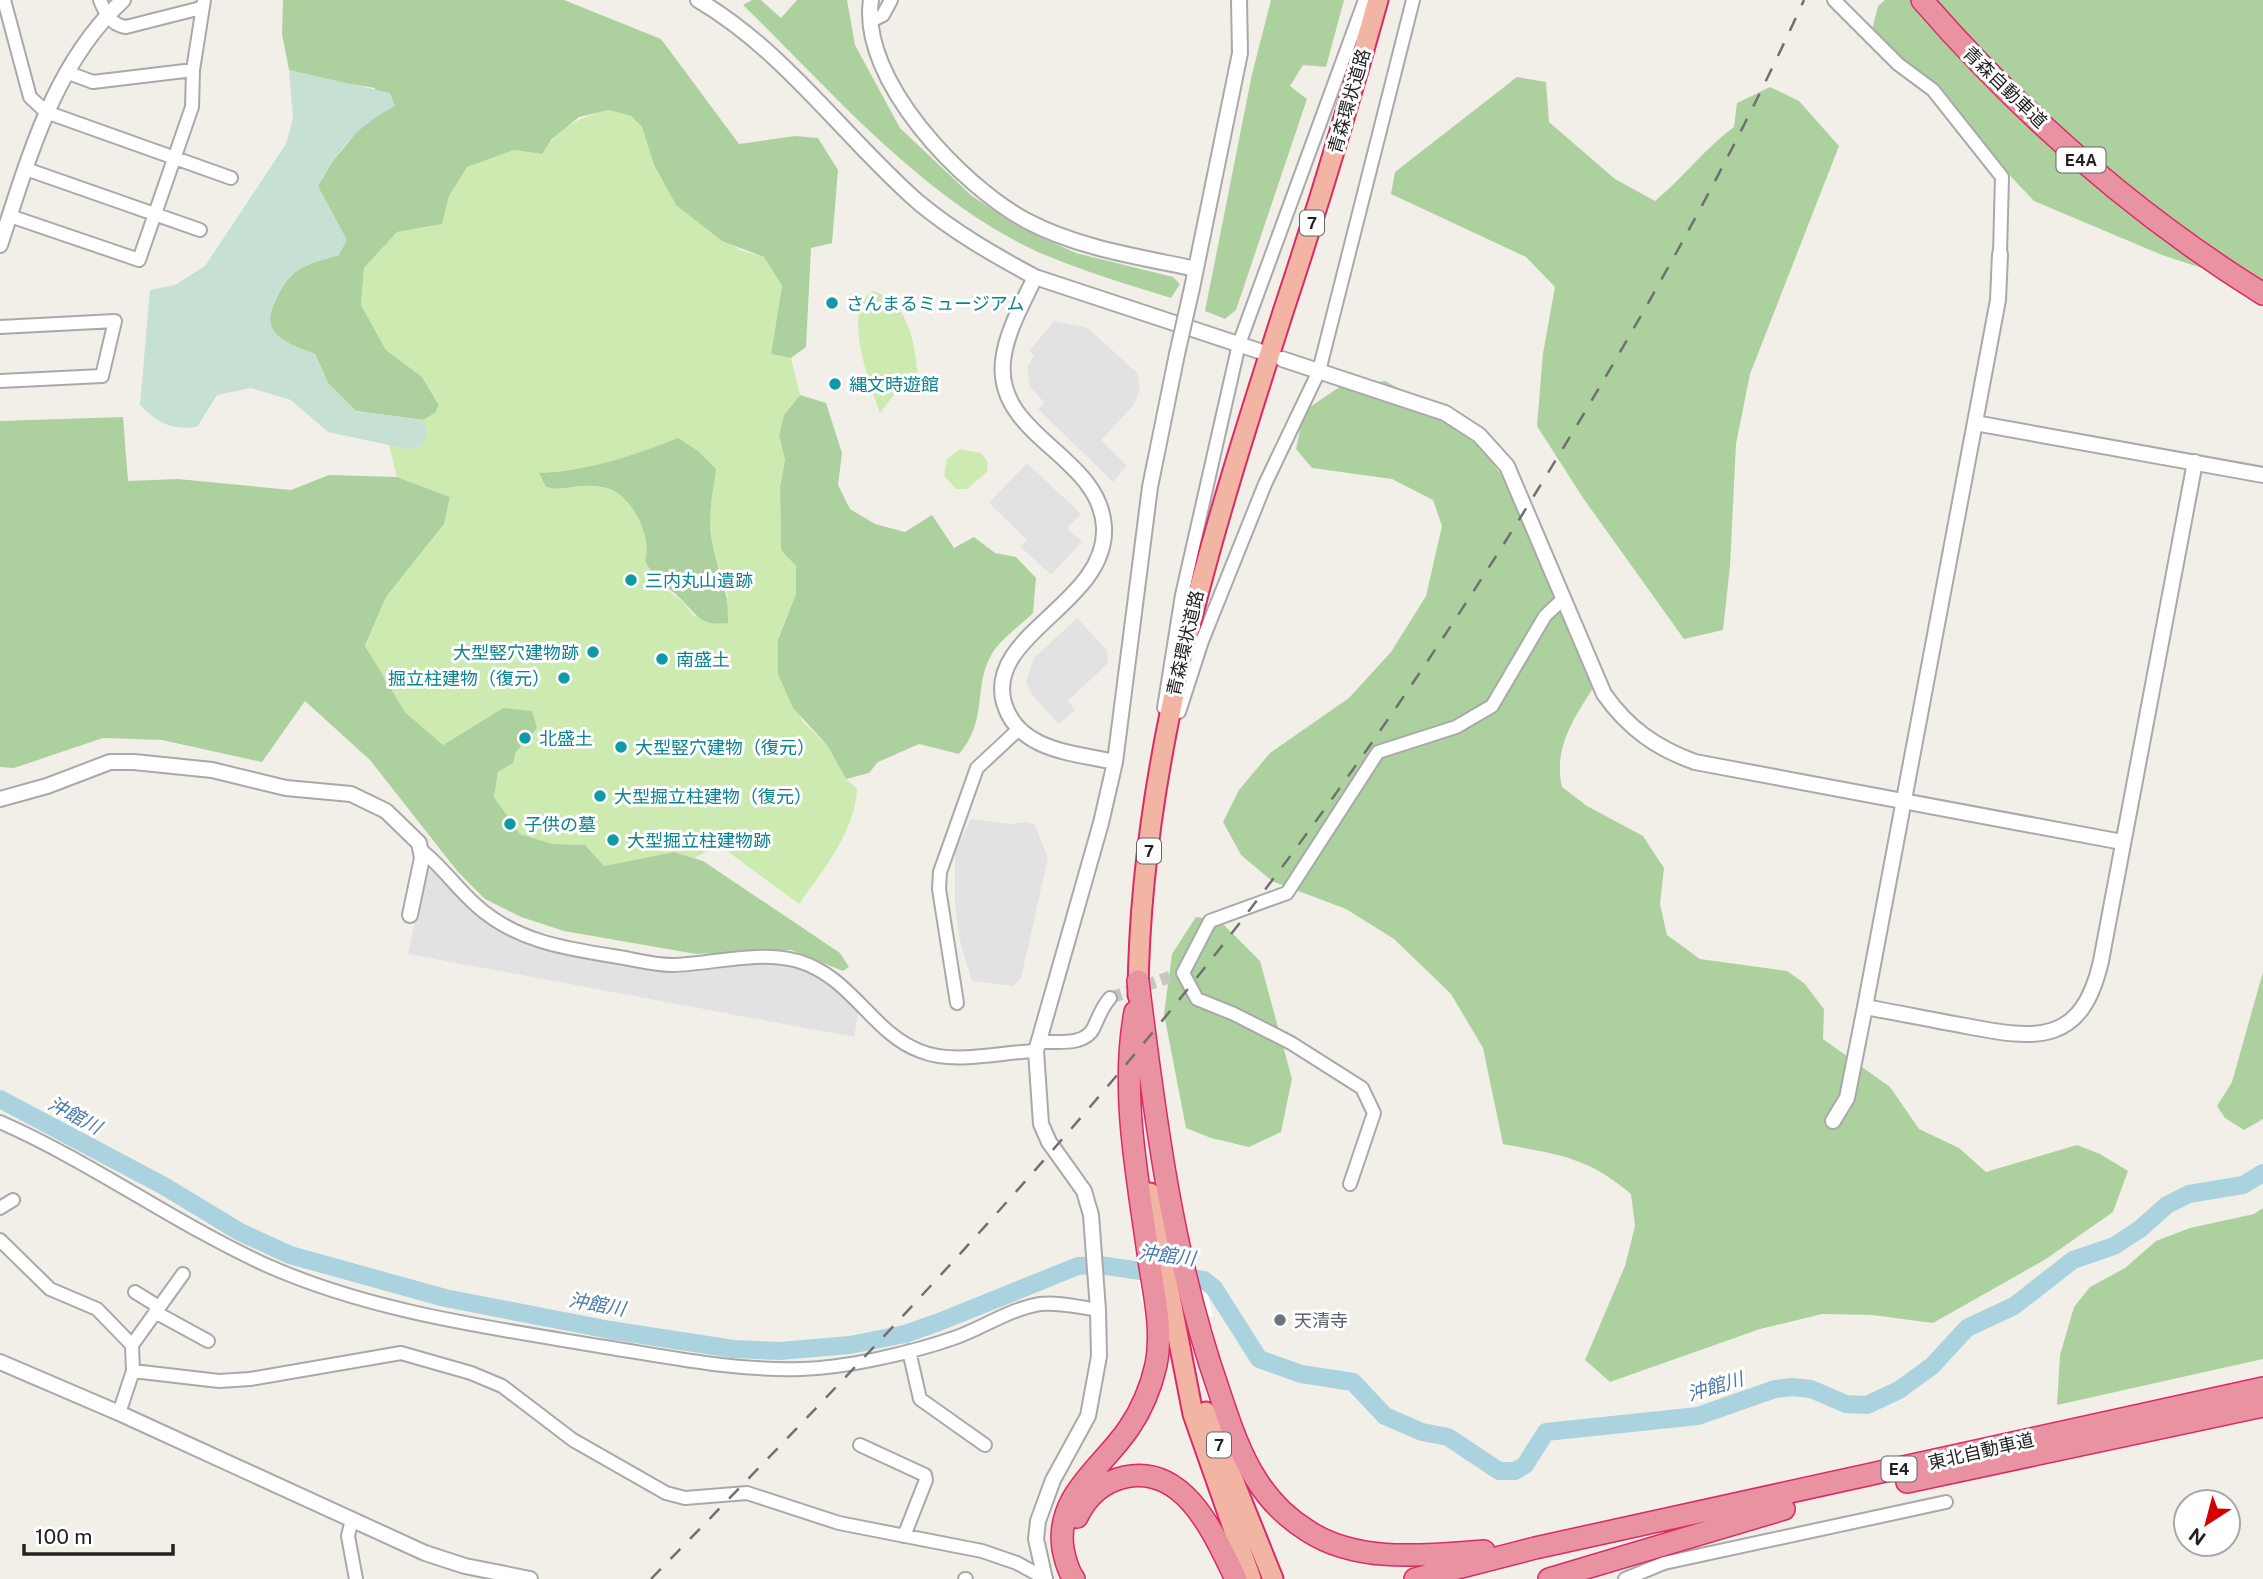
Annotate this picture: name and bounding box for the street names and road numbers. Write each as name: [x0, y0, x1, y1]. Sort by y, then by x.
street label: 青森自動車道: [1959, 42, 2051, 132]
street label: 青森環状道路: [1324, 46, 1374, 156]
road number: E4A: [2056, 148, 2106, 172]
road number: 7: [1300, 210, 1324, 236]
street label: 青森環状道路: [1163, 588, 1207, 698]
road number: 7: [1137, 838, 1161, 864]
street label: 東北自動車道: [1926, 1429, 2036, 1473]
road number: 7: [1207, 1432, 1231, 1457]
road number: E4: [1882, 1456, 1916, 1482]

